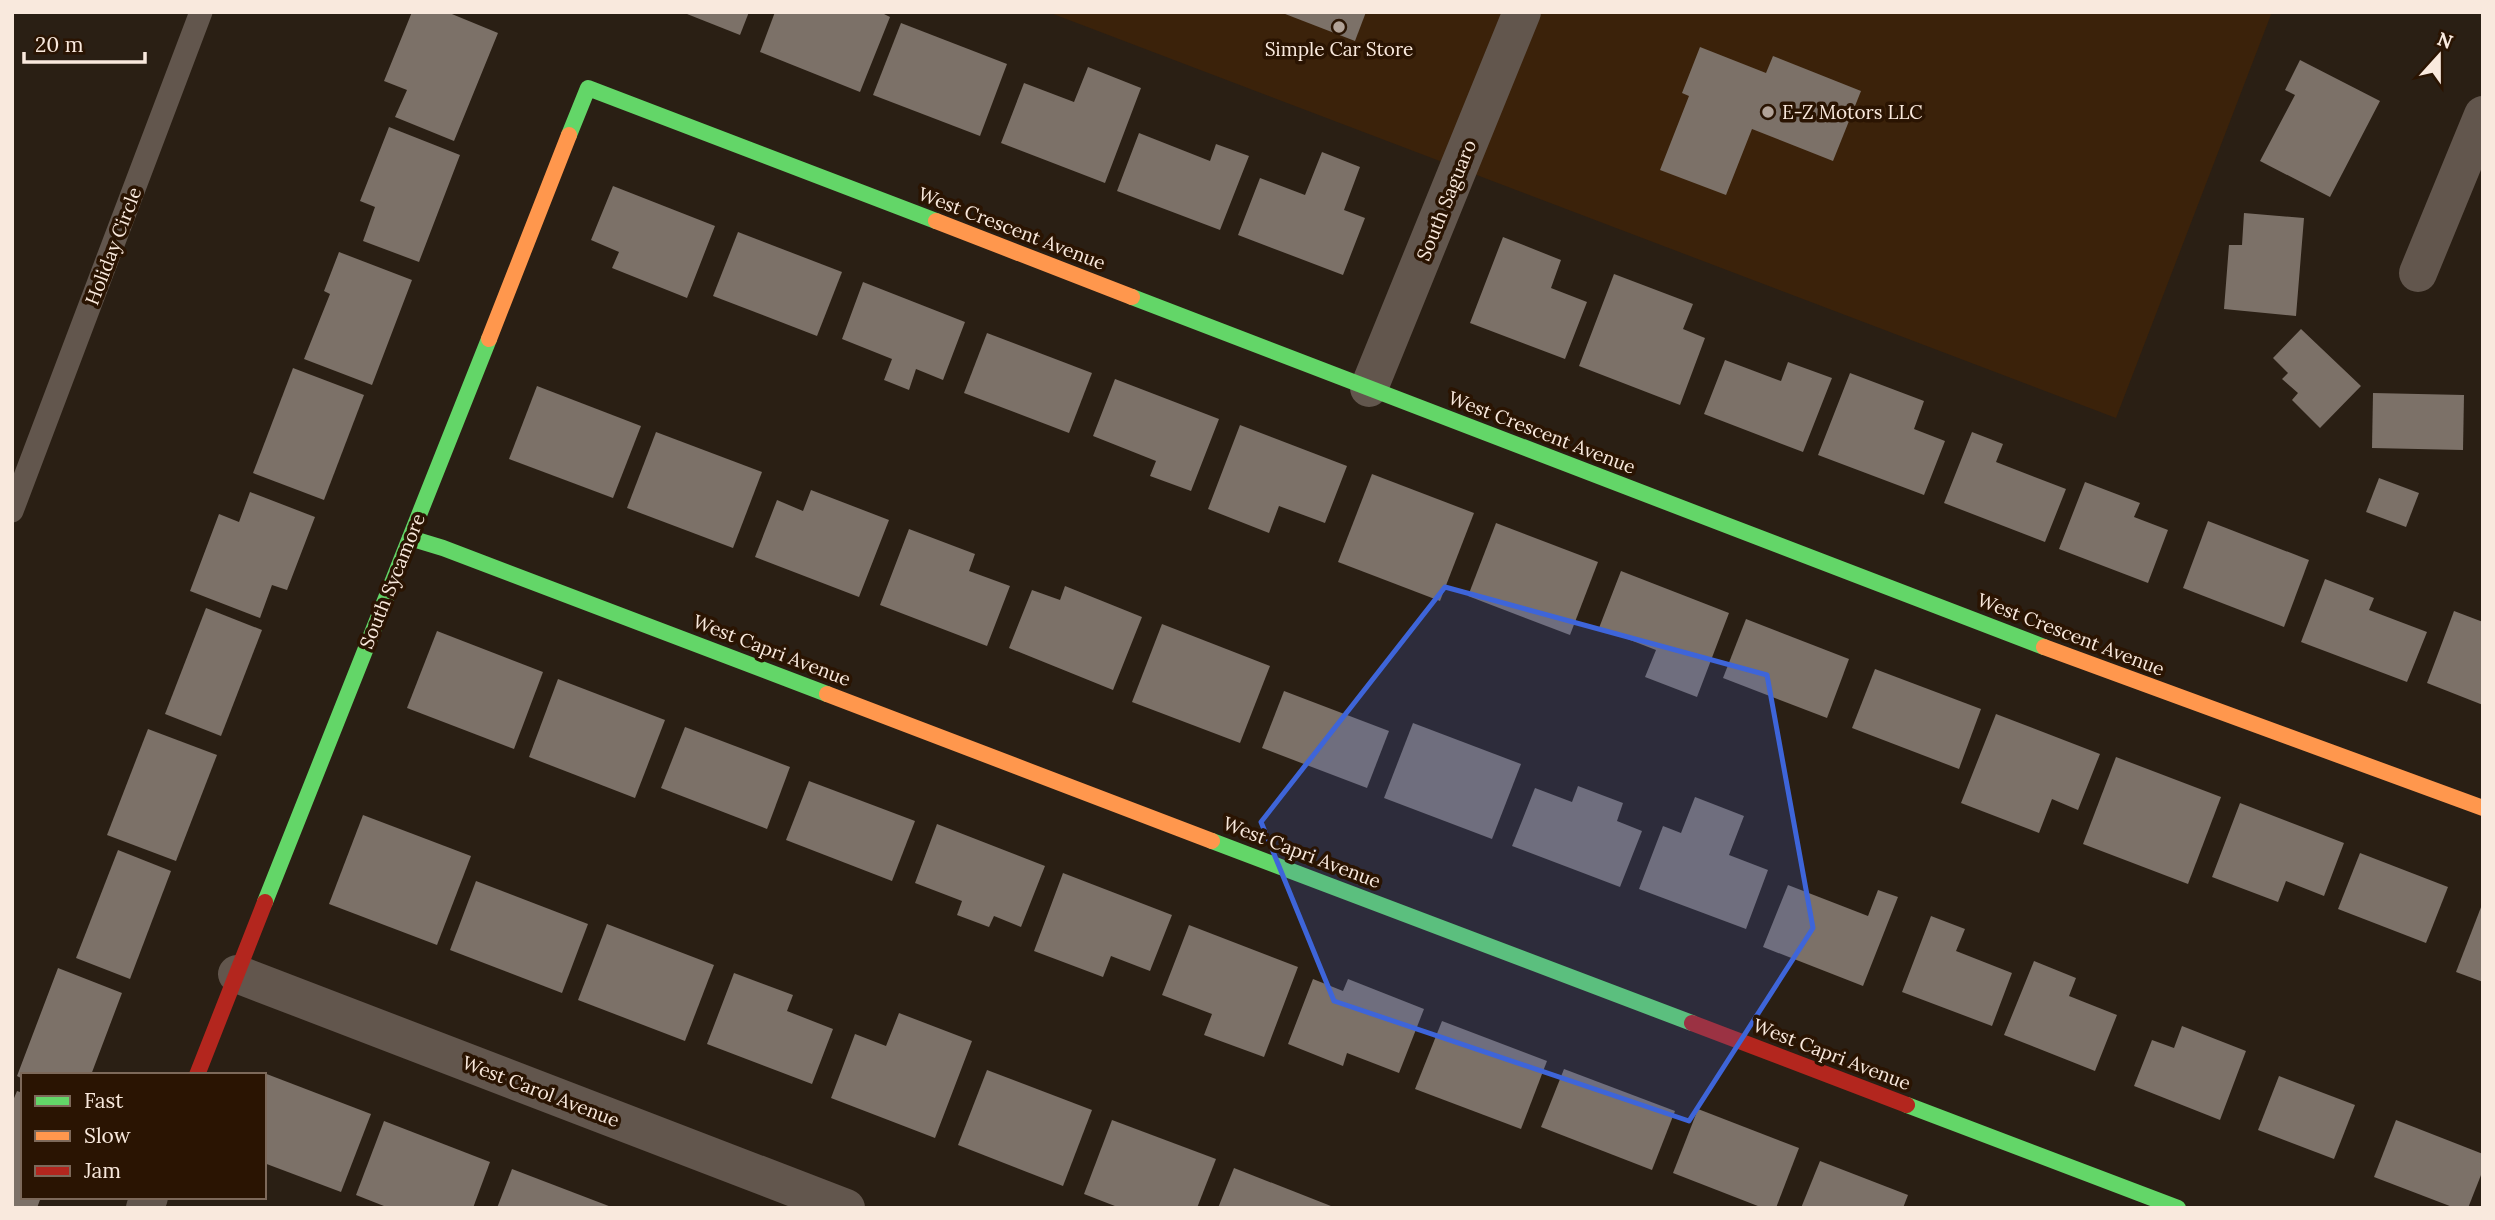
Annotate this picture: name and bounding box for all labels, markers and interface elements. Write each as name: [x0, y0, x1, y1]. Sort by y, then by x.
marker: Simple Car Store: [1331, 19, 1347, 35]
scale bar: [24, 21, 145, 65]
north arrow: [2404, 21, 2474, 91]
text: N: [2434, 26, 2457, 54]
text: 20 m: [35, 31, 84, 58]
place label: Simple Car Store: [1265, 37, 1413, 61]
place label: E-Z Motors LLC: [1782, 100, 1922, 124]
marker: E-Z Motors LLC: [1760, 104, 1776, 120]
street label: South Saguaro: [1411, 136, 1481, 264]
street label: West Crescent Avenue: [915, 181, 1109, 275]
street label: Holiday Circle: [80, 184, 146, 308]
street label: West Crescent Avenue: [1445, 385, 1639, 479]
street label: South Sycamore: [354, 510, 430, 652]
street label: West Crescent Avenue: [1974, 587, 2168, 681]
street label: West Capri Avenue: [690, 609, 854, 691]
street label: West Capri Avenue: [1220, 811, 1384, 893]
street label: West Capri Avenue: [1750, 1013, 1914, 1095]
street label: West Carol Avenue: [459, 1050, 623, 1132]
legend: [21, 1073, 266, 1199]
text: Fast: [84, 1087, 124, 1114]
text: Slow: [84, 1122, 131, 1149]
text: Jam: [83, 1157, 121, 1184]

